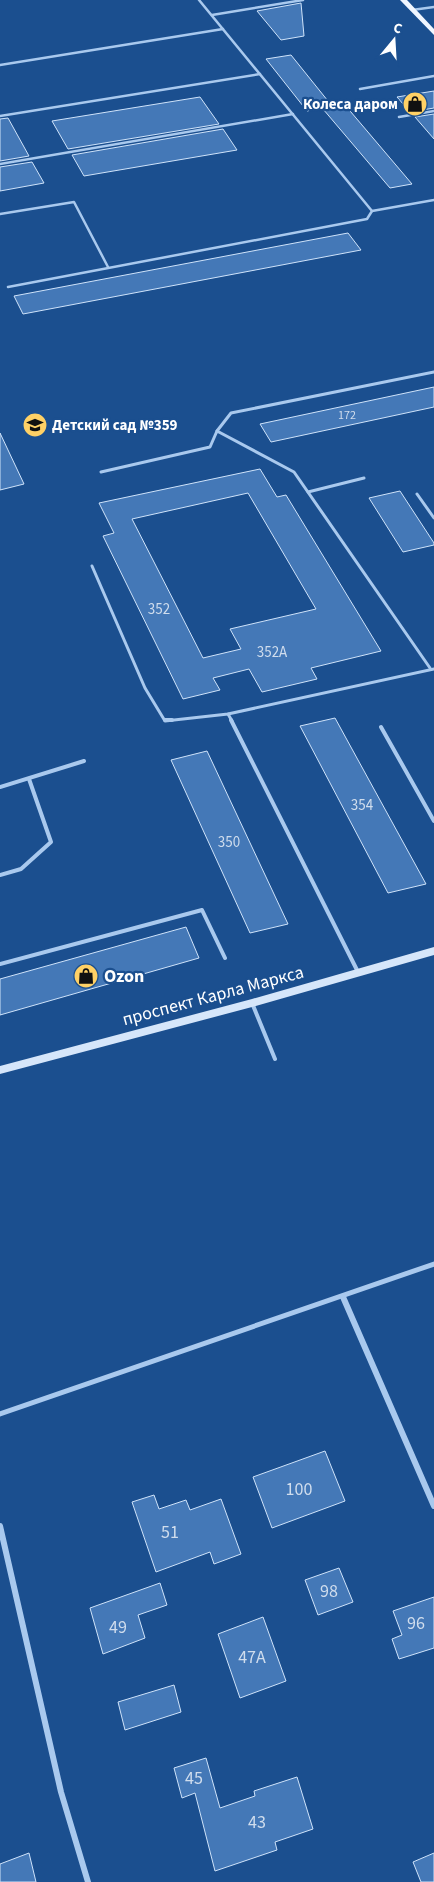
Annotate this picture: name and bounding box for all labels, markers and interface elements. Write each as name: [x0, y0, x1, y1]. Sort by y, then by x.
north arrow: [369, 15, 419, 65]
text: С: [391, 18, 405, 39]
shop icon: Колеса даром: [402, 91, 428, 117]
place label: Колеса даром: [303, 94, 398, 115]
house number: 172: [338, 407, 356, 424]
school or university icon: Детский сад №359: [22, 412, 48, 438]
place label: Детский сад №359: [52, 415, 178, 436]
house number: 352: [148, 599, 170, 620]
house number: 352А: [257, 642, 288, 663]
house number: 354: [351, 795, 374, 816]
house number: 350: [218, 832, 240, 853]
street label: проспект Карла Маркса: [120, 960, 306, 1032]
shop icon: Ozon: [73, 963, 99, 989]
place label: Ozon: [104, 964, 144, 989]
house number: 100: [286, 1477, 312, 1502]
house number: 51: [161, 1520, 179, 1545]
house number: 98: [320, 1579, 338, 1604]
house number: 96: [407, 1611, 425, 1636]
house number: 49: [109, 1615, 127, 1640]
house number: 47А: [238, 1645, 266, 1670]
house number: 45: [185, 1766, 203, 1791]
house number: 43: [248, 1810, 266, 1835]

